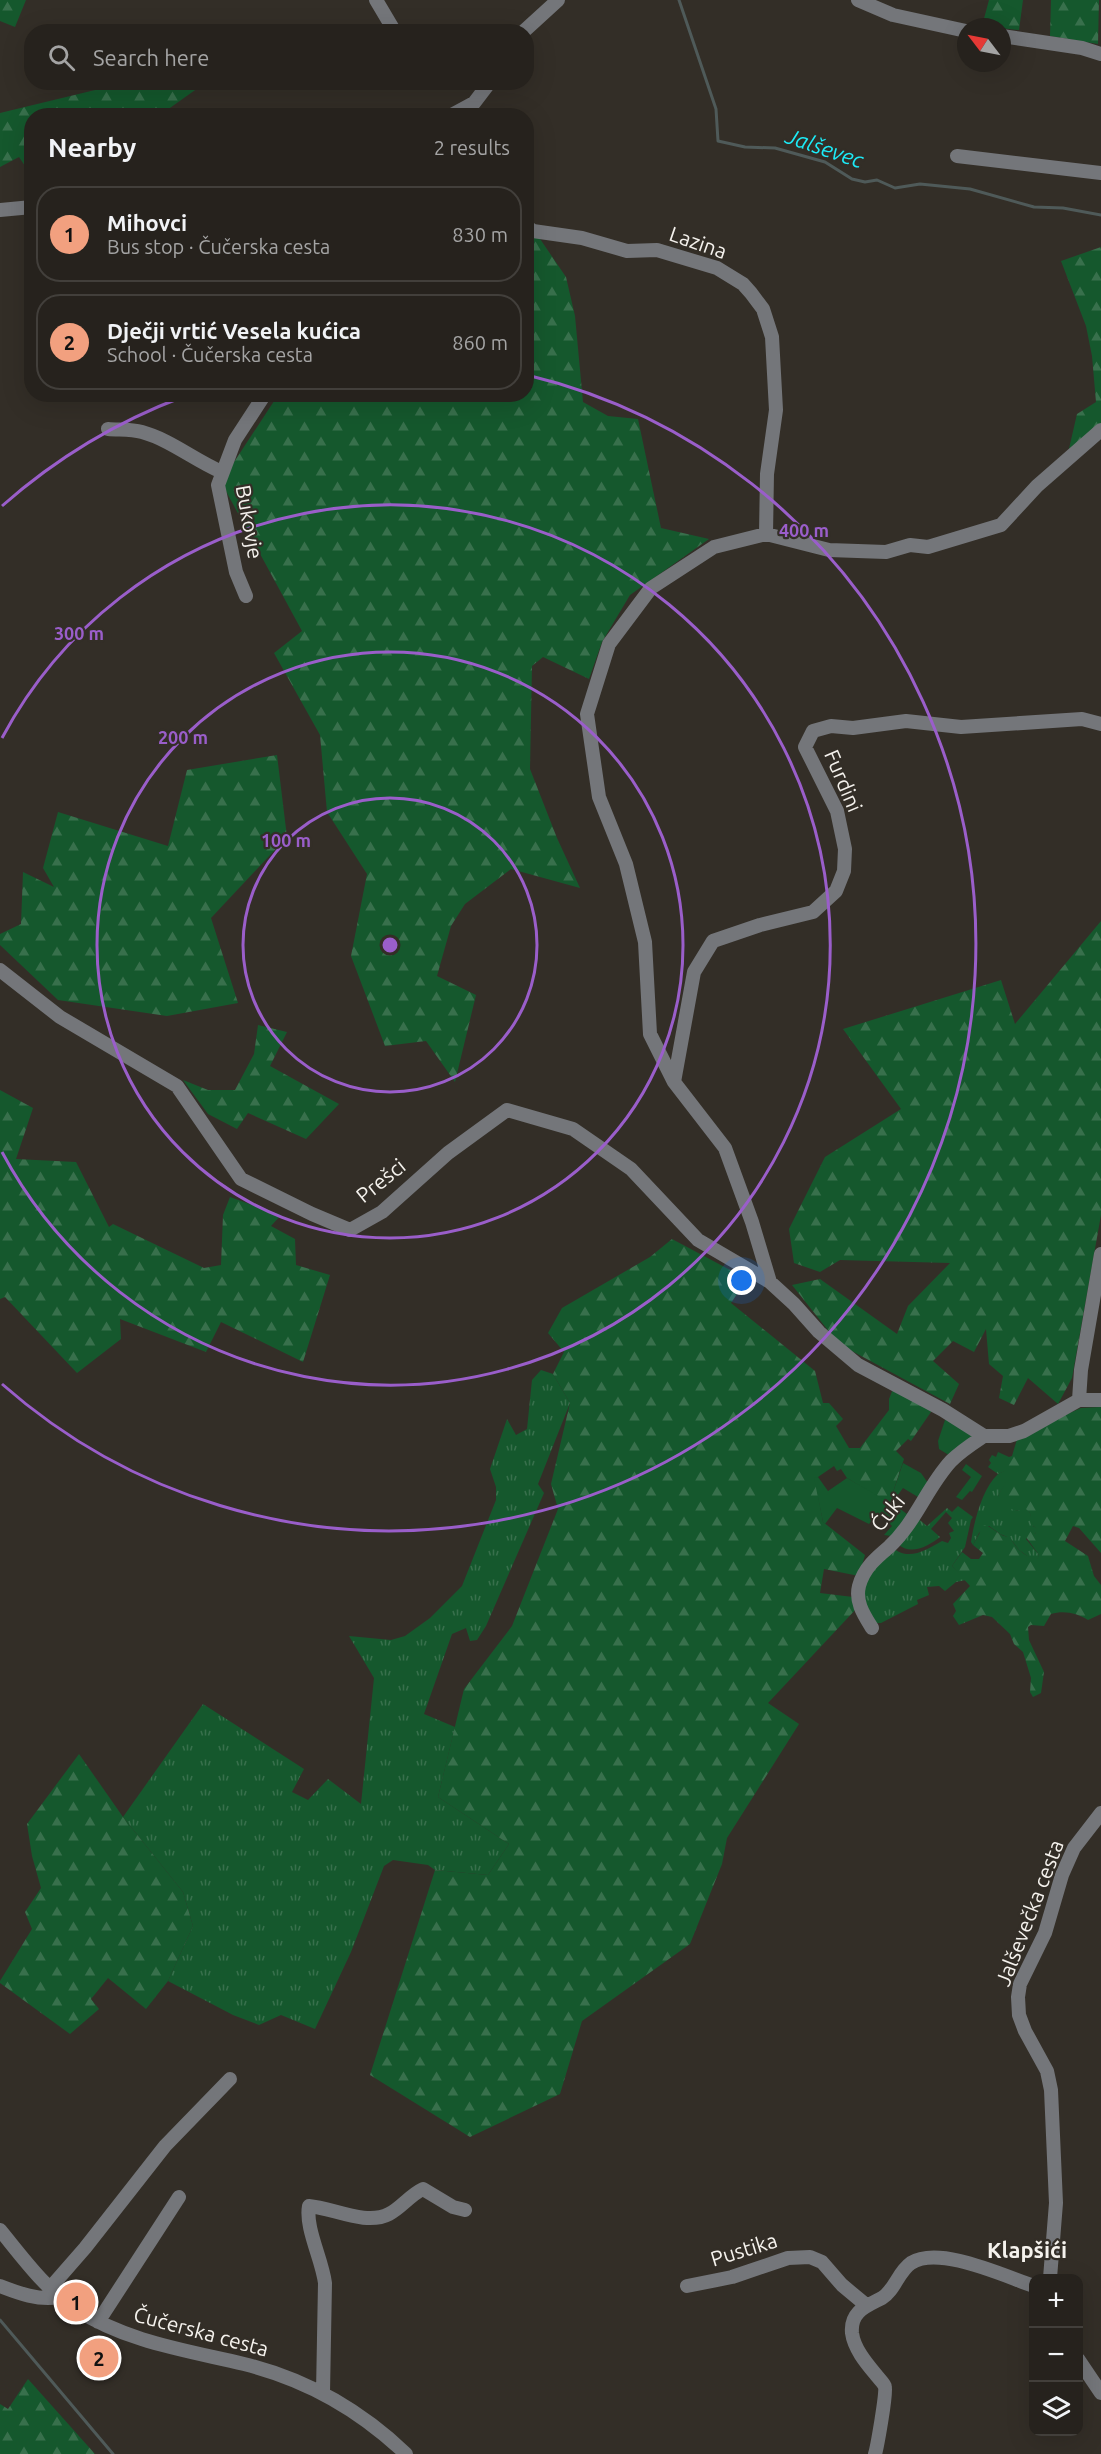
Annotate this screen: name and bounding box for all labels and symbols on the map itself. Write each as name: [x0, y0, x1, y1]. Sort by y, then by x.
north arrow: [957, 18, 1011, 72]
water label: Jalševec: [782, 122, 868, 173]
street label: Lazina: [666, 221, 730, 263]
street label: Bukovje: [232, 483, 268, 561]
text: 400 m: [779, 520, 829, 540]
text: 300 m: [54, 623, 104, 643]
text: 200 m: [158, 727, 208, 747]
street label: Furdini: [820, 746, 868, 815]
text: 100 m: [261, 830, 311, 850]
centre of rings: [380, 935, 400, 955]
street label: Prešci: [351, 1153, 410, 1207]
your location: [727, 1266, 756, 1295]
street label: Ćuki: [865, 1489, 909, 1536]
street label: Jalševečka cesta: [990, 1836, 1068, 1989]
street label: Pustika: [707, 2228, 780, 2271]
district label: Klapšići: [987, 2237, 1067, 2262]
pin: 1: [56, 2280, 96, 2324]
street label: Čučerska cesta: [131, 2301, 271, 2361]
pin: 2: [80, 2336, 118, 2380]

